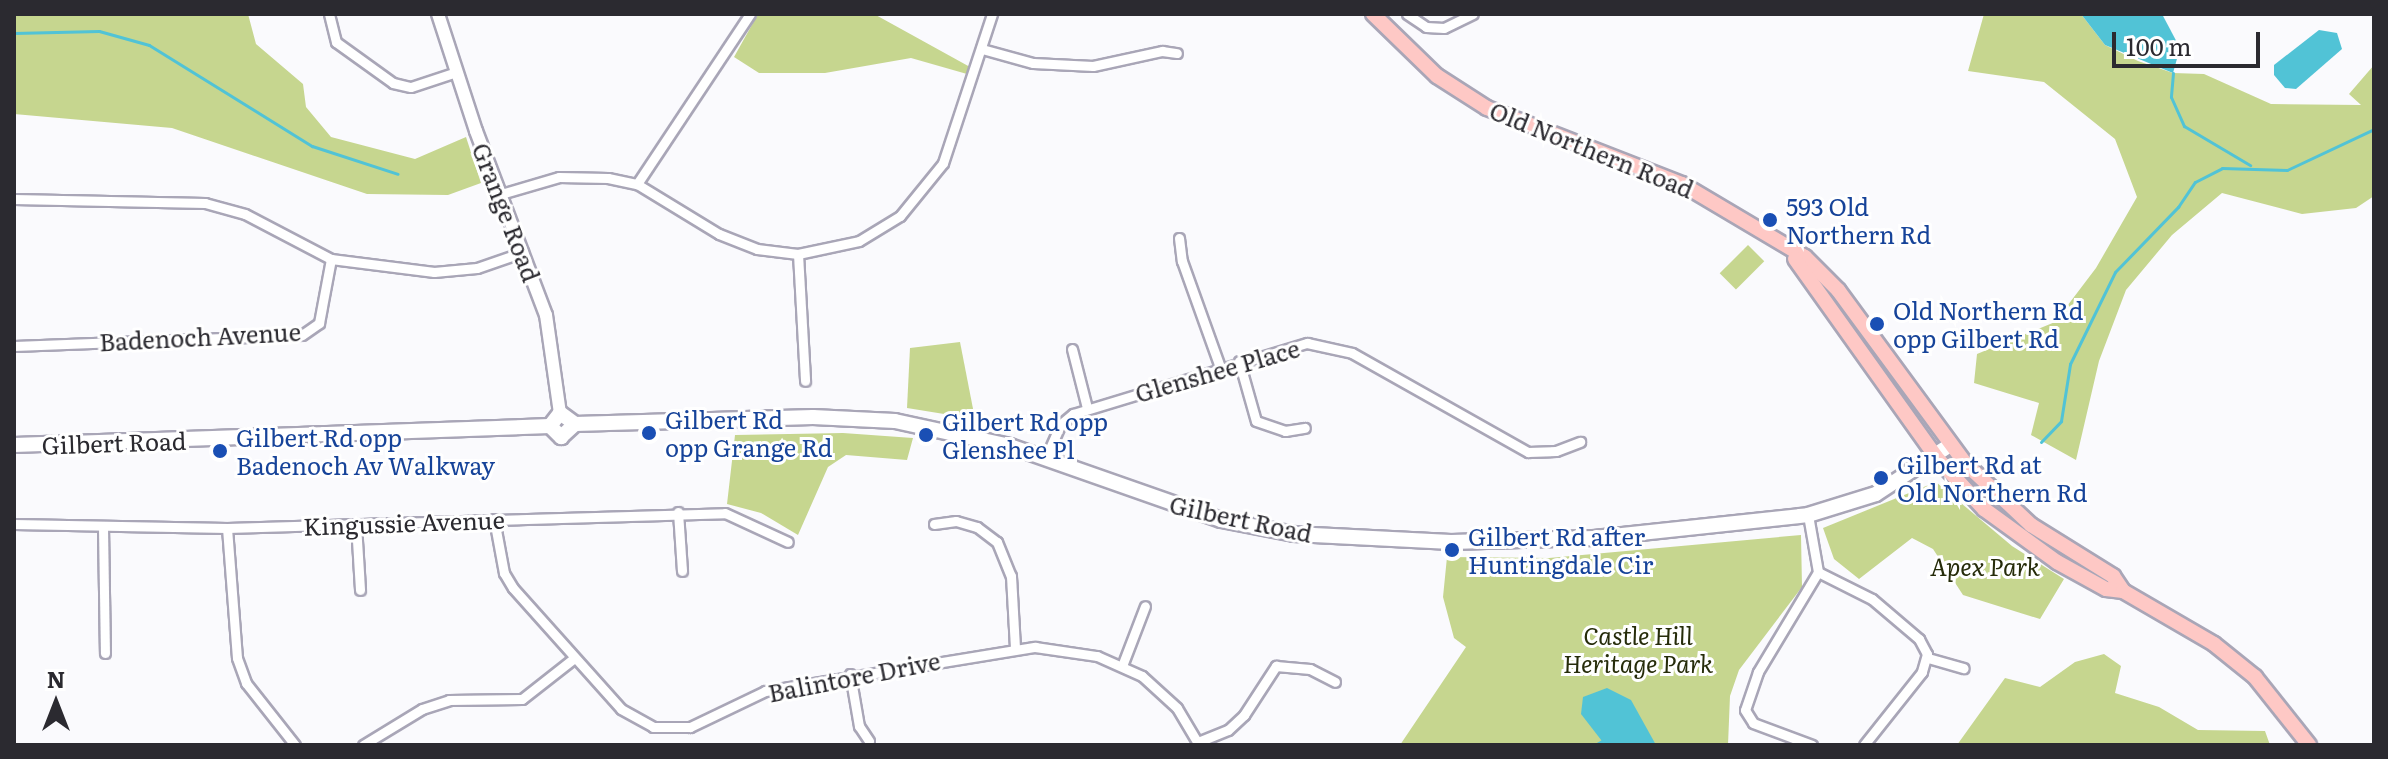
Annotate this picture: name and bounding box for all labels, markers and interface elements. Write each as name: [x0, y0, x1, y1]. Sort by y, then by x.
scale bar: [2116, 16, 2264, 66]
text: 100 m: [2126, 28, 2192, 63]
street label: Old Northern Road: [1486, 95, 1698, 203]
street label: Grange Road: [467, 139, 547, 285]
place label: 593 Old Northern Rd: [1786, 192, 1931, 248]
marker: 593 Old Northern Rd: [1761, 211, 1779, 229]
place label: Old Northern Rd opp Gilbert Rd: [1893, 296, 2083, 352]
marker: Old Northern Rd opp Gilbert Rd: [1868, 315, 1886, 333]
street label: Badenoch Avenue: [98, 316, 302, 356]
street label: Glenshee Place: [1132, 333, 1302, 407]
place label: Gilbert Rd opp Grange Rd: [665, 405, 832, 461]
place label: Gilbert Rd opp Glenshee Pl: [942, 407, 1108, 463]
place label: Gilbert Rd opp Badenoch Av Walkway: [236, 423, 495, 479]
marker: Gilbert Rd opp Grange Rd: [640, 424, 658, 442]
street label: Gilbert Road: [41, 425, 187, 459]
marker: Gilbert Rd opp Glenshee Pl: [917, 426, 935, 444]
marker: Gilbert Rd opp Badenoch Av Walkway: [211, 442, 229, 460]
place label: Gilbert Rd at Old Northern Rd: [1897, 450, 2087, 506]
marker: Gilbert Rd at Old Northern Rd: [1872, 469, 1890, 487]
street label: Gilbert Road: [1167, 489, 1315, 547]
street label: Kingussie Avenue: [303, 504, 505, 540]
place label: Gilbert Rd after Huntingdale Cir: [1468, 522, 1653, 578]
marker: Gilbert Rd after Huntingdale Cir: [1443, 541, 1461, 559]
park label: Apex Park: [1930, 552, 2040, 580]
park label: Castle Hill Heritage Park: [1563, 621, 1713, 677]
street label: Balintore Drive: [765, 645, 943, 707]
text: N: [47, 662, 65, 695]
north arrow: [16, 663, 96, 743]

